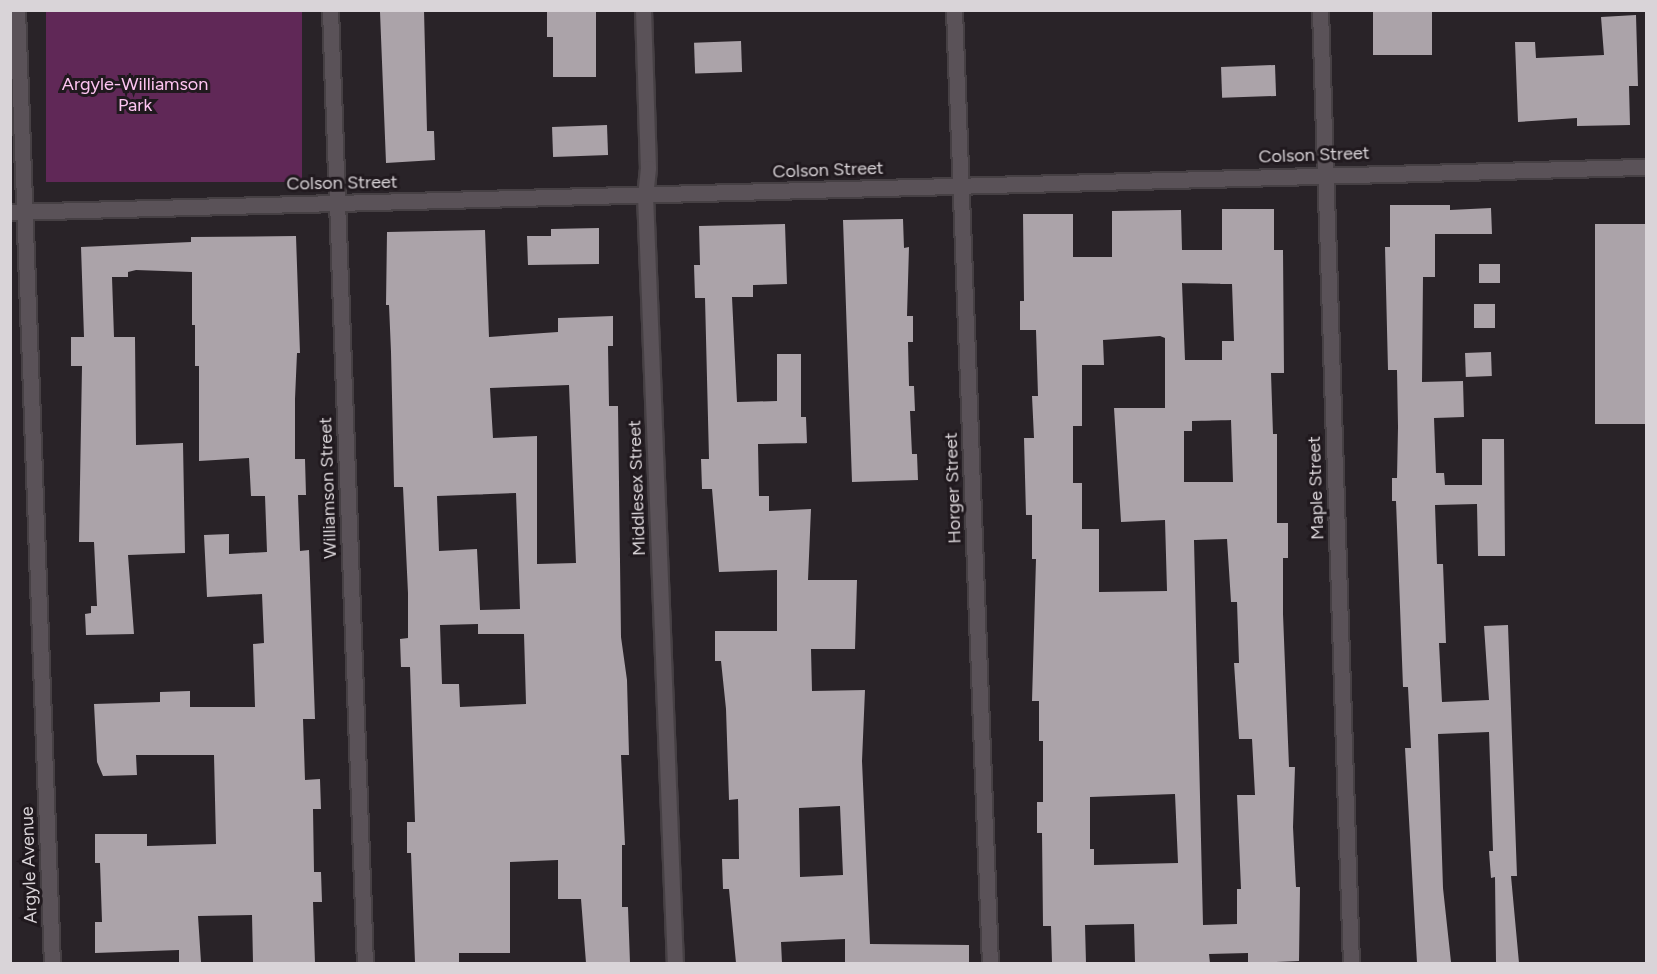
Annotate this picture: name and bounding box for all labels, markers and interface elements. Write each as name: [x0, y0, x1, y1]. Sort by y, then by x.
park label: Argyle-Williamson Park: [62, 74, 208, 116]
street label: Colson Street: [1258, 142, 1370, 168]
street label: Colson Street: [772, 157, 884, 183]
street label: Colson Street: [286, 171, 398, 195]
street label: Williamson Street: [315, 417, 341, 559]
street label: Middlesex Street: [624, 420, 650, 556]
street label: Horger Street: [940, 432, 966, 544]
street label: Maple Street: [1303, 436, 1329, 540]
street label: Argyle Avenue: [16, 806, 42, 924]

